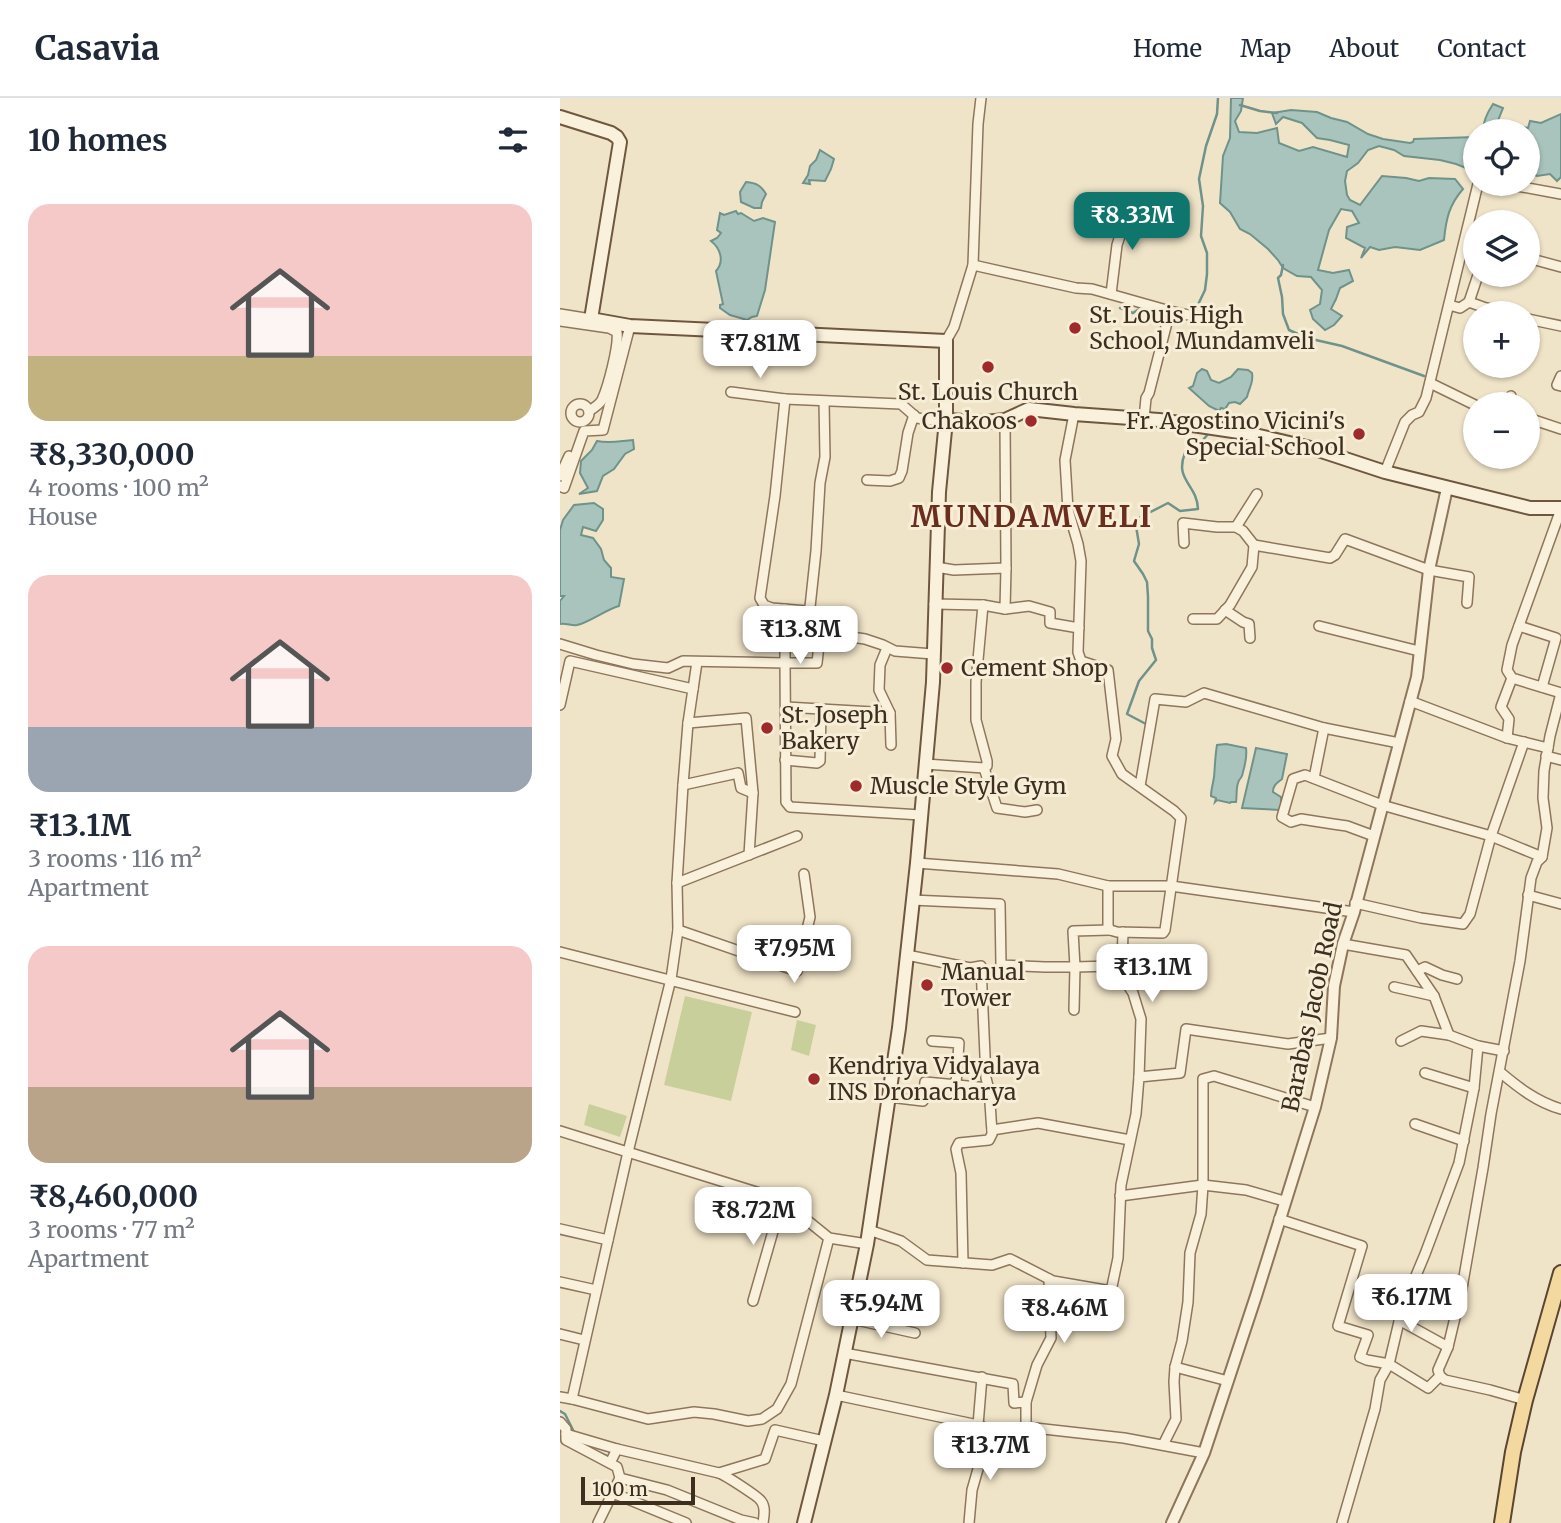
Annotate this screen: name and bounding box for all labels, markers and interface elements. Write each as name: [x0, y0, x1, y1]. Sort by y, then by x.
text: Casavia: [35, 28, 160, 69]
text: Home: [1133, 33, 1202, 64]
text: Map: [1240, 33, 1291, 64]
text: About: [1329, 33, 1399, 64]
text: Contact: [1437, 33, 1526, 64]
map controls: [1463, 119, 1540, 469]
button: locate: [1463, 119, 1540, 196]
text: 10 homes: [28, 121, 168, 159]
icon: filters: [494, 121, 532, 159]
pin: ₹8.33M: [1075, 192, 1189, 252]
text: ₹8.33M: [1090, 200, 1174, 229]
button: layers: [1463, 210, 1540, 287]
icon: home: [217, 250, 343, 376]
place label: St. Louis High School, Mundamveli: [1089, 300, 1315, 355]
button: +: [1463, 301, 1540, 378]
pin: ₹7.81M: [703, 320, 817, 380]
marker: St. Louis High School, Mundamveli: [1067, 320, 1083, 336]
text: ₹7.81M: [719, 328, 801, 357]
marker: St. Louis Church: [980, 359, 996, 375]
place label: St. Louis Church: [898, 377, 1078, 406]
button: −: [1463, 392, 1540, 469]
place label: Chakoos: [922, 406, 1017, 435]
place label: Fr. Agostino Vicini's Special School: [1126, 406, 1345, 461]
marker: Chakoos: [1023, 413, 1039, 429]
marker: Fr. Agostino Vicini's Special School: [1351, 426, 1367, 442]
text: ₹8,330,000: [28, 435, 195, 473]
text: 4 rooms · 100 m²: [28, 473, 209, 502]
district label: MUNDAMVELI: [911, 497, 1153, 535]
text: House: [28, 502, 97, 531]
pin: ₹13.8M: [743, 606, 857, 666]
text: ₹13.8M: [759, 614, 841, 643]
icon: home: [217, 621, 343, 747]
place label: Cement Shop: [961, 653, 1108, 682]
marker: Cement Shop: [939, 660, 955, 676]
place label: St. Joseph Bakery: [781, 700, 888, 755]
marker: St. Joseph Bakery: [759, 720, 775, 736]
place label: Muscle Style Gym: [870, 771, 1067, 800]
marker: Muscle Style Gym: [848, 778, 864, 794]
text: ₹13.1M: [28, 806, 131, 844]
text: 3 rooms · 116 m²: [28, 844, 202, 873]
text: Apartment: [28, 873, 149, 902]
street label: Barabas Jacob Road: [1275, 899, 1348, 1115]
pin: ₹7.95M: [737, 926, 851, 985]
text: ₹7.95M: [753, 933, 835, 962]
pin: ₹13.1M: [1095, 944, 1209, 1004]
text: ₹13.1M: [1112, 952, 1192, 981]
place label: Manual Tower: [941, 957, 1025, 1012]
marker: Manual Tower: [919, 977, 935, 993]
icon: home: [217, 992, 343, 1118]
place label: Kendriya Vidyalaya INS Dronacharya: [828, 1051, 1040, 1106]
marker: Kendriya Vidyalaya INS Dronacharya: [806, 1071, 822, 1087]
text: ₹8,460,000: [28, 1177, 198, 1215]
pin: ₹8.72M: [696, 1188, 810, 1247]
text: ₹8.72M: [711, 1195, 795, 1224]
text: 3 rooms · 77 m²: [28, 1215, 195, 1244]
text: Apartment: [28, 1244, 149, 1273]
pin: ₹6.17M: [1354, 1274, 1468, 1334]
pin: ₹5.94M: [824, 1280, 938, 1340]
text: ₹6.17M: [1370, 1282, 1452, 1311]
pin: ₹8.46M: [1007, 1286, 1121, 1345]
text: ₹5.94M: [839, 1288, 923, 1317]
text: ₹8.46M: [1020, 1293, 1108, 1322]
pin: ₹13.7M: [933, 1422, 1047, 1482]
text: ₹13.7M: [950, 1430, 1030, 1459]
scale bar: [581, 1474, 695, 1506]
text: 100 m: [592, 1477, 648, 1501]

